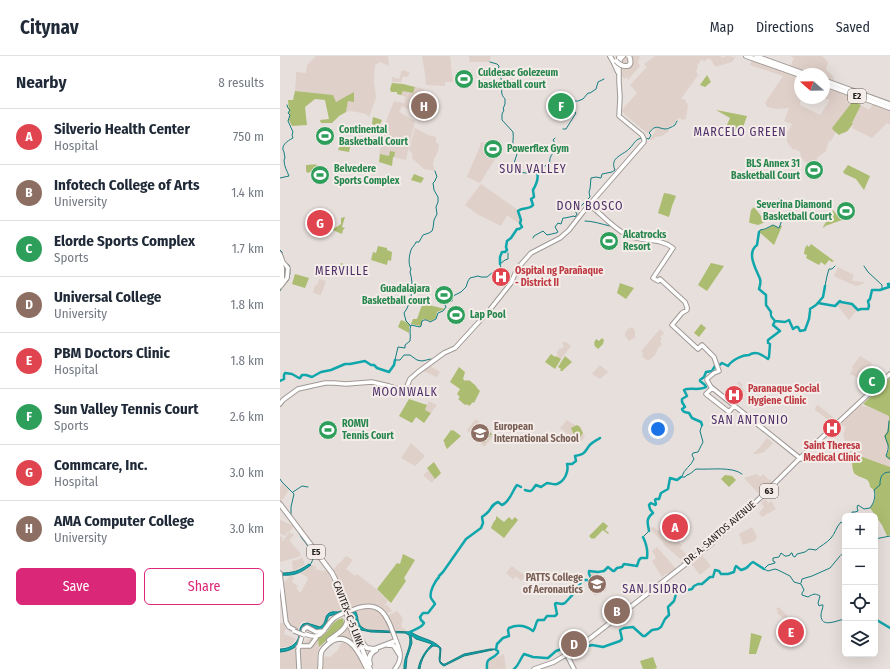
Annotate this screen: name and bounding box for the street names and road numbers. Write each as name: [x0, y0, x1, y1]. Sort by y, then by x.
road number: E2: [848, 89, 866, 103]
road number: 63: [760, 484, 778, 498]
street label: DR. A. SANTOS AVENUE: [682, 498, 759, 567]
road number: E5: [307, 545, 325, 559]
street label: CAVITEX–C-5 LINK: [330, 579, 366, 649]

